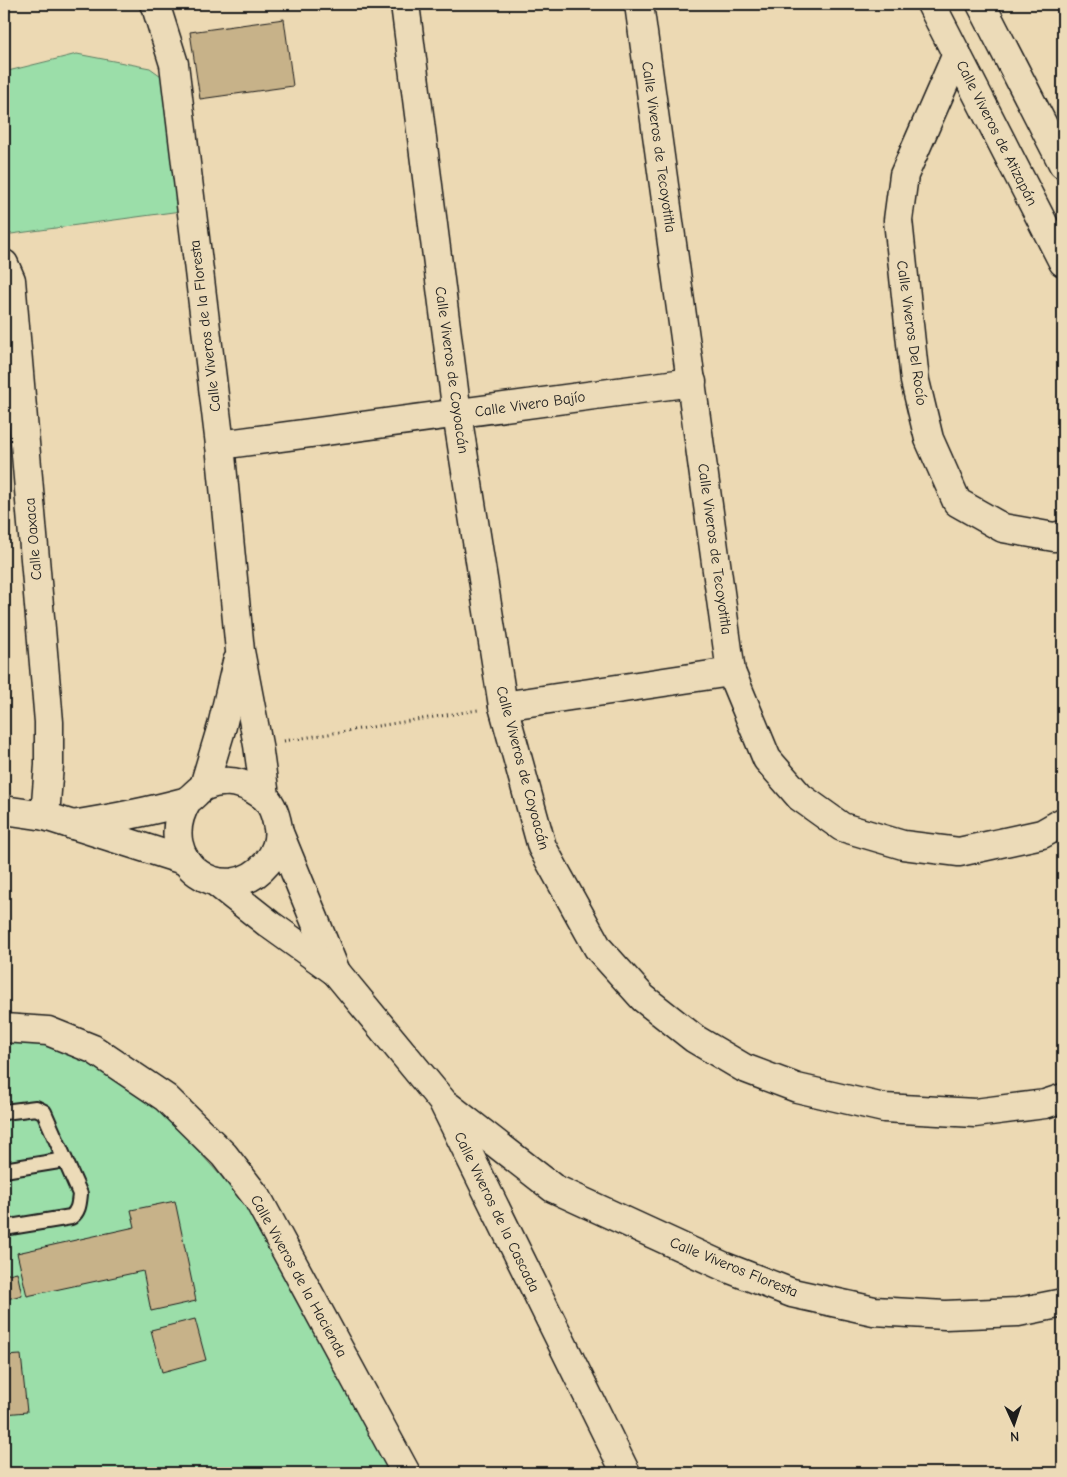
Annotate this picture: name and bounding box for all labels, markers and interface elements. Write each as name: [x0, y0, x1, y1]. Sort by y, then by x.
street label: Calle Viveros de Atizapán: [953, 57, 1041, 209]
street label: Calle Viveros de Tecoyotitla: [638, 60, 680, 234]
street label: Calle Viveros de la Floresta: [186, 239, 224, 413]
street label: Calle Viveros Del Rocío: [893, 259, 931, 407]
street label: Calle Viveros de Coyoacán: [431, 285, 473, 455]
street label: Calle Vivero Bajío: [474, 387, 587, 421]
street label: Calle Viveros de Tecoyotitla: [694, 462, 736, 636]
street label: Calle Oaxaca: [20, 497, 46, 581]
street label: Calle Viveros de Coyoacán: [492, 684, 554, 852]
street label: Calle Viveros de la Cascada: [450, 1129, 544, 1295]
street label: Calle Viveros de la Hacienda: [247, 1192, 351, 1360]
street label: Calle Viveros Floresta: [667, 1233, 801, 1301]
north arrow: [990, 1400, 1040, 1450]
text: N: [1010, 1428, 1020, 1445]

